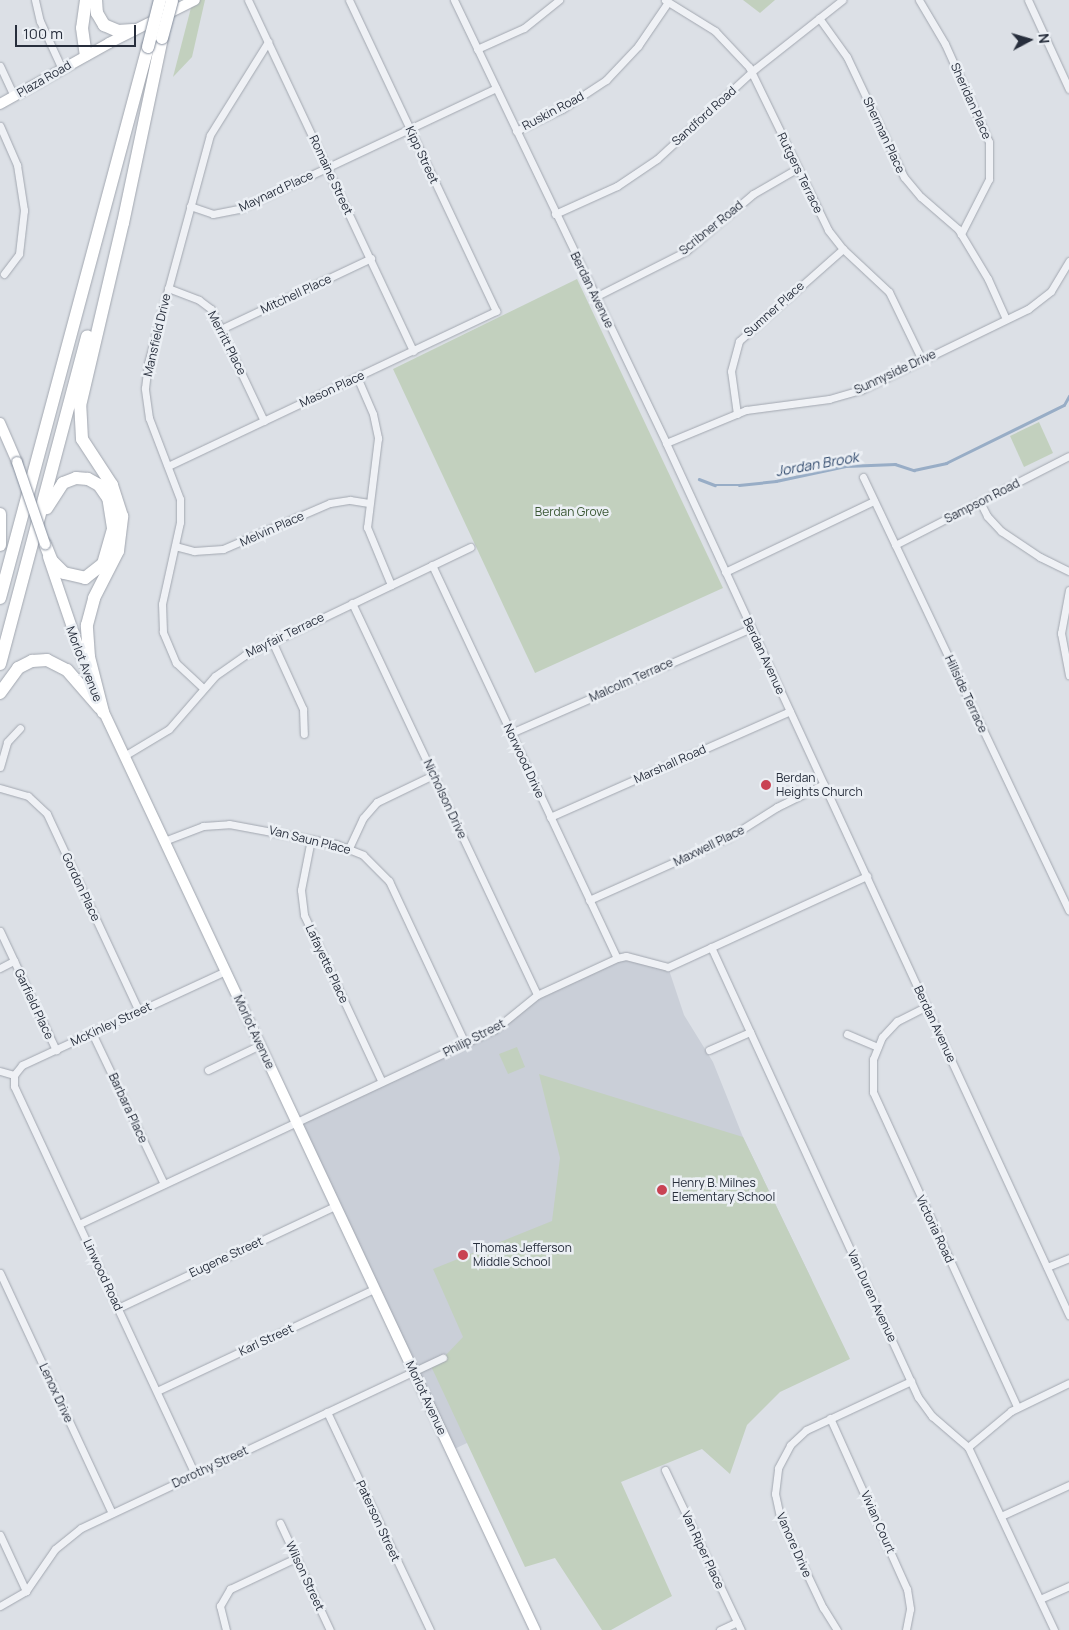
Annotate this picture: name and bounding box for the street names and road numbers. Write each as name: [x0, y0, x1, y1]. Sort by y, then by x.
street label: Plaza Road: [14, 58, 74, 100]
street label: Sheridan Place: [948, 61, 994, 141]
street label: Sandford Road: [669, 83, 739, 149]
street label: Ruskin Road: [520, 89, 586, 133]
street label: Sherman Place: [860, 95, 908, 175]
street label: Kipp Street: [402, 124, 442, 186]
street label: Rutgers Terrace: [774, 130, 826, 216]
street label: Romaine Street: [306, 133, 356, 217]
street label: Maynard Place: [237, 167, 315, 215]
street label: Scribner Road: [676, 198, 746, 258]
street label: Berdan Avenue: [567, 250, 617, 330]
street label: Mitchell Place: [258, 271, 334, 317]
street label: Sumner Place: [741, 278, 807, 340]
street label: Mansfield Drive: [140, 292, 174, 378]
street label: Merritt Place: [205, 309, 249, 377]
street label: Sunnyside Drive: [852, 347, 938, 397]
street label: Mason Place: [297, 368, 367, 410]
street label: Sampson Road: [942, 476, 1022, 526]
street label: Melvin Place: [238, 508, 306, 550]
street label: Mayfair Terrace: [244, 610, 326, 660]
street label: Berdan Avenue: [740, 615, 788, 697]
street label: Morlot Avenue: [63, 624, 105, 704]
street label: Hillside Terrace: [942, 653, 990, 735]
street label: Malcolm Terrace: [587, 655, 675, 705]
street label: Norwood Drive: [500, 722, 548, 800]
street label: Marshall Road: [632, 742, 708, 786]
street label: Nicholson Drive: [420, 757, 470, 841]
street label: Van Saun Place: [268, 823, 352, 857]
street label: Maxwell Place: [671, 823, 747, 869]
street label: Gordon Place: [59, 851, 103, 923]
street label: Lafayette Place: [303, 923, 351, 1005]
street label: Garfield Place: [11, 966, 57, 1042]
street label: Berdan Avenue: [911, 983, 959, 1065]
street label: Morlot Avenue: [231, 993, 277, 1071]
street label: McKinley Street: [68, 999, 154, 1049]
street label: Philip Street: [441, 1016, 507, 1060]
street label: Barbara Place: [106, 1071, 150, 1145]
street label: Victoria Road: [913, 1193, 957, 1265]
street label: Eugene Street: [187, 1234, 265, 1280]
street label: Linwood Road: [80, 1237, 126, 1313]
street label: Van Duren Avenue: [844, 1248, 900, 1344]
street label: Karl Street: [236, 1321, 296, 1359]
street label: Morlot Avenue: [403, 1359, 449, 1437]
street label: Lenox Drive: [36, 1361, 76, 1425]
street label: Dorothy Street: [170, 1443, 250, 1491]
street label: Paterson Street: [353, 1478, 403, 1564]
street label: Vivian Court: [858, 1489, 898, 1555]
street label: Van Riper Place: [679, 1509, 727, 1591]
street label: Vanore Drive: [773, 1510, 815, 1580]
street label: Wilson Street: [283, 1539, 327, 1613]

